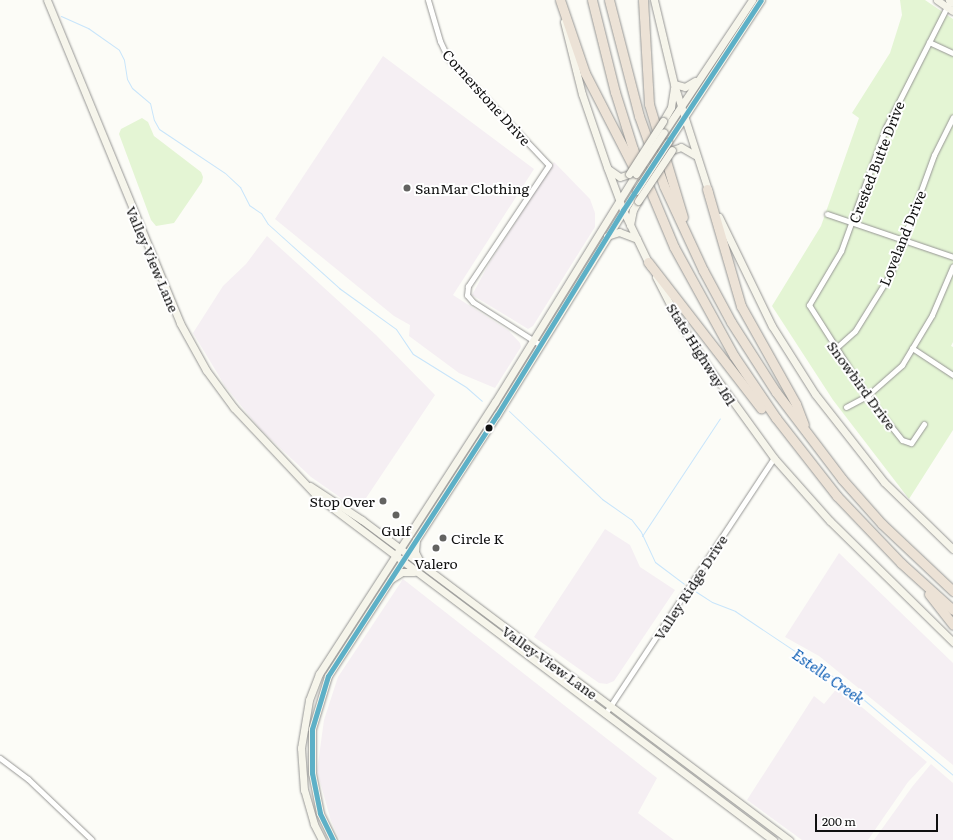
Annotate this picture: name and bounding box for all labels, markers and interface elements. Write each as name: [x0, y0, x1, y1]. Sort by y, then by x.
street label: Cornerstone Drive: [440, 46, 534, 148]
street label: Crested Butte Drive: [845, 99, 907, 225]
place label: SanMar Clothing: [415, 180, 529, 196]
marker: SanMar Clothing: [402, 183, 412, 193]
street label: Loveland Drive: [875, 188, 929, 288]
street label: Valley View Lane: [123, 203, 183, 315]
street label: State Highway 161: [664, 300, 740, 408]
street label: Snowbird Drive: [824, 337, 900, 433]
unlabelled marker: [484, 423, 494, 433]
place label: Stop Over: [309, 493, 375, 509]
marker: Stop Over: [378, 496, 388, 506]
marker: Gulf: [391, 510, 401, 520]
place label: Gulf: [381, 522, 411, 538]
place label: Circle K: [451, 530, 504, 546]
street label: Valley Ridge Drive: [650, 531, 730, 643]
marker: Circle K: [438, 533, 448, 543]
marker: Valero: [431, 543, 441, 553]
place label: Valero: [414, 555, 458, 571]
street label: Valley View Lane: [499, 622, 601, 702]
water label: Estelle Creek: [789, 645, 869, 707]
scale bar: [817, 806, 940, 832]
text: 200 m: [822, 812, 856, 830]

